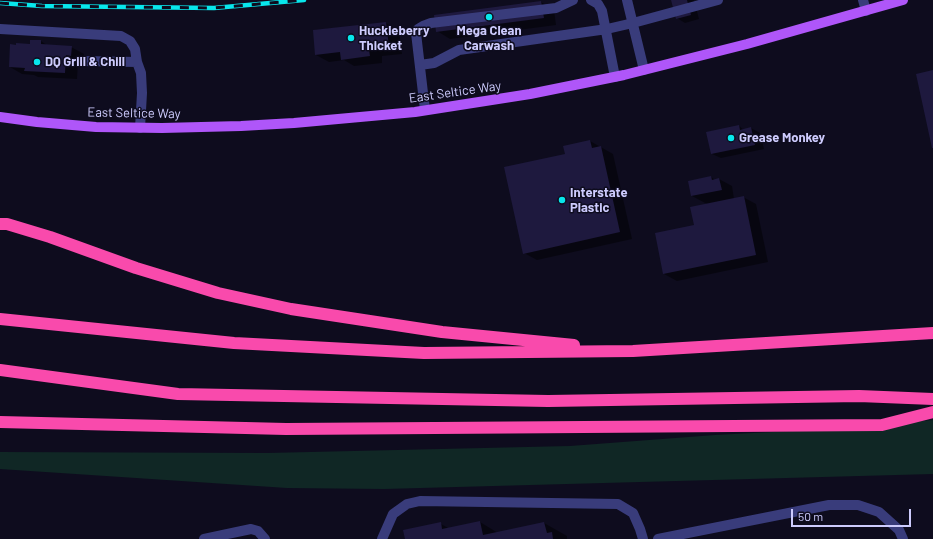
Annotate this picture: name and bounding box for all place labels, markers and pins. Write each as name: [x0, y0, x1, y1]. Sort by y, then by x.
marker: Mega Clean Carwash: [484, 12, 494, 22]
place label: Huckleberry Thicket: [359, 23, 429, 54]
place label: Mega Clean Carwash: [456, 23, 522, 54]
marker: Huckleberry Thicket: [346, 33, 356, 43]
place label: DQ Grill & Chill: [45, 54, 125, 70]
marker: DQ Grill & Chill: [32, 57, 42, 67]
place label: Grease Monkey: [739, 130, 825, 146]
marker: Grease Monkey: [726, 133, 736, 143]
place label: Interstate Plastic: [570, 185, 627, 216]
marker: Interstate Plastic: [557, 195, 567, 205]

